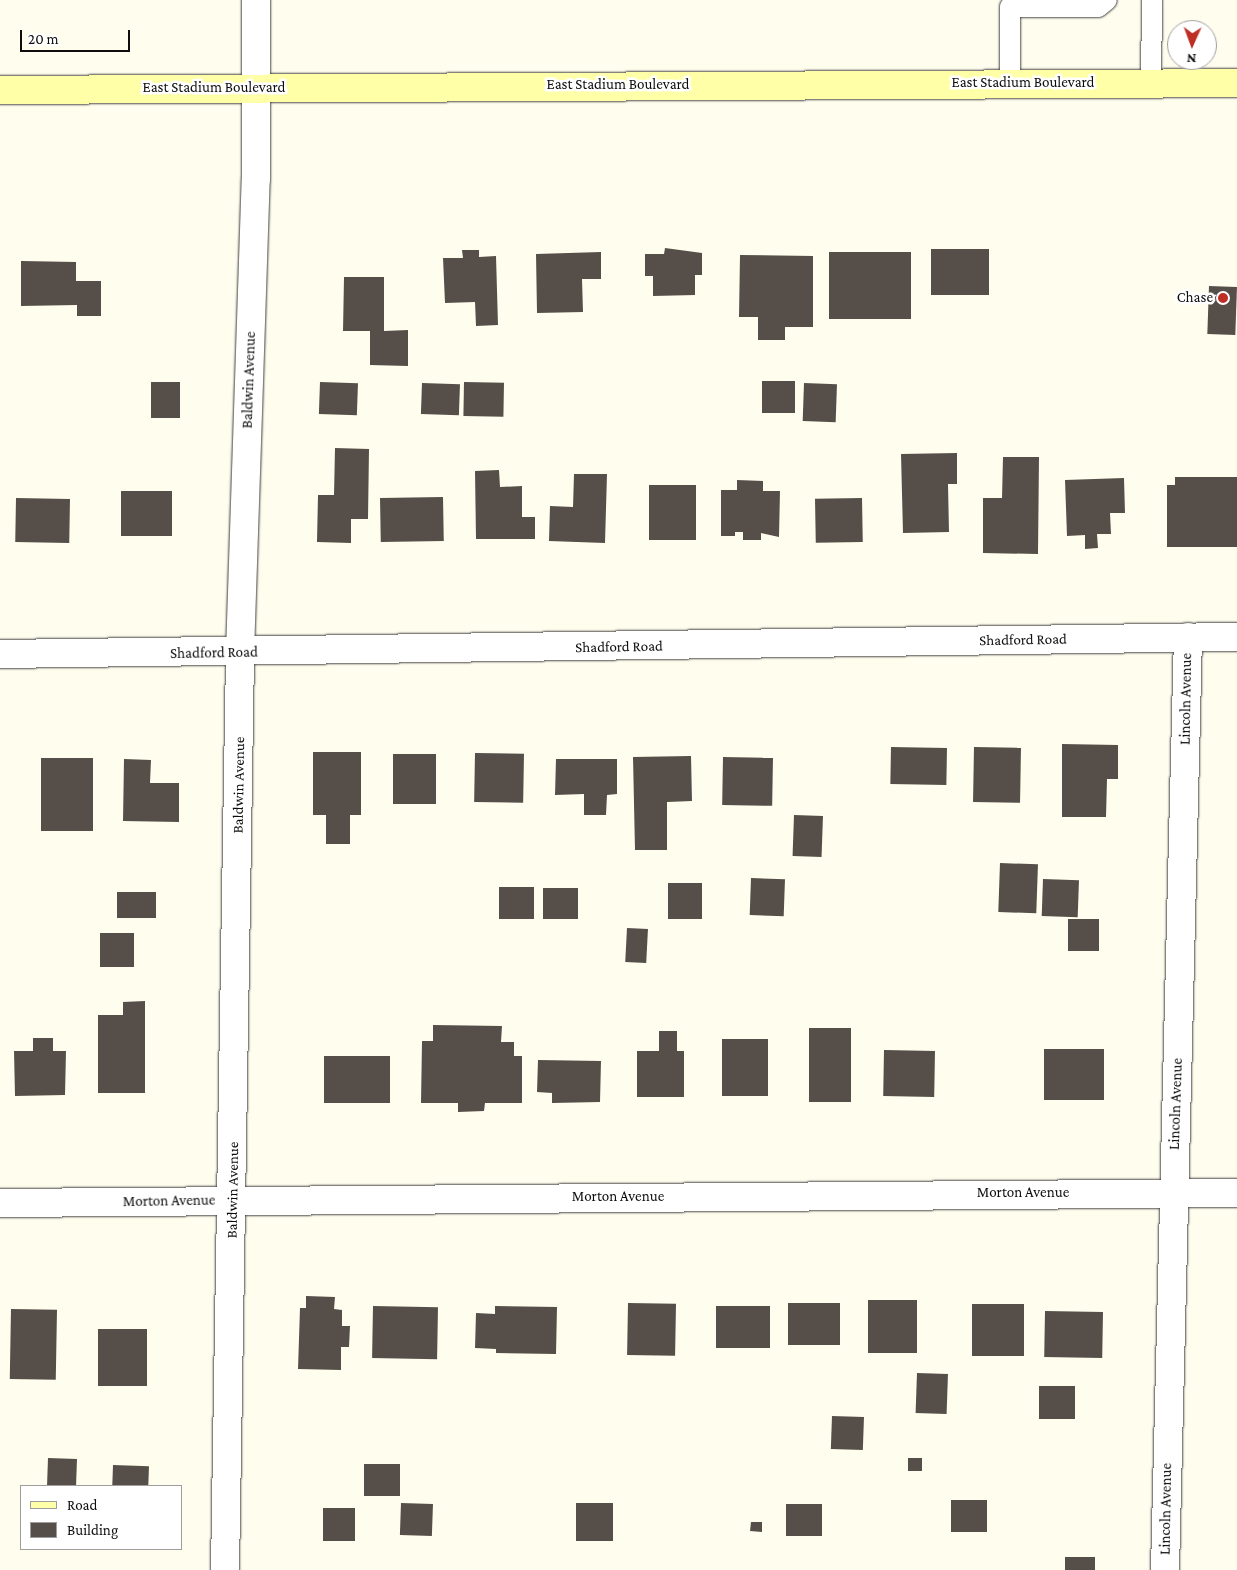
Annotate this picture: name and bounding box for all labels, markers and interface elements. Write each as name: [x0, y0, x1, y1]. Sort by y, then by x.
scale bar: [22, 20, 132, 52]
north arrow: [1167, 20, 1217, 70]
text: 20 m: [28, 31, 59, 47]
text: N: [1186, 51, 1197, 67]
street label: East Stadium Boulevard: [951, 74, 1095, 92]
street label: East Stadium Boulevard: [546, 76, 690, 94]
street label: East Stadium Boulevard: [142, 79, 286, 97]
place label: Chase: [1177, 289, 1213, 307]
marker: Chase: [1217, 292, 1229, 304]
street label: Baldwin Avenue: [238, 331, 260, 429]
street label: Shadford Road: [979, 630, 1067, 650]
street label: Shadford Road: [575, 637, 663, 657]
street label: Shadford Road: [170, 643, 258, 663]
street label: Lincoln Avenue: [1176, 653, 1196, 745]
street label: Baldwin Avenue: [229, 736, 249, 834]
street label: Lincoln Avenue: [1165, 1058, 1187, 1150]
street label: Baldwin Avenue: [223, 1141, 243, 1239]
street label: Morton Avenue: [977, 1184, 1069, 1202]
street label: Morton Avenue: [572, 1188, 664, 1206]
street label: Morton Avenue: [123, 1191, 215, 1211]
street label: Lincoln Avenue: [1156, 1463, 1176, 1555]
legend: [20, 1485, 182, 1550]
text: Road: [67, 1497, 97, 1513]
text: Building: [67, 1522, 118, 1538]

